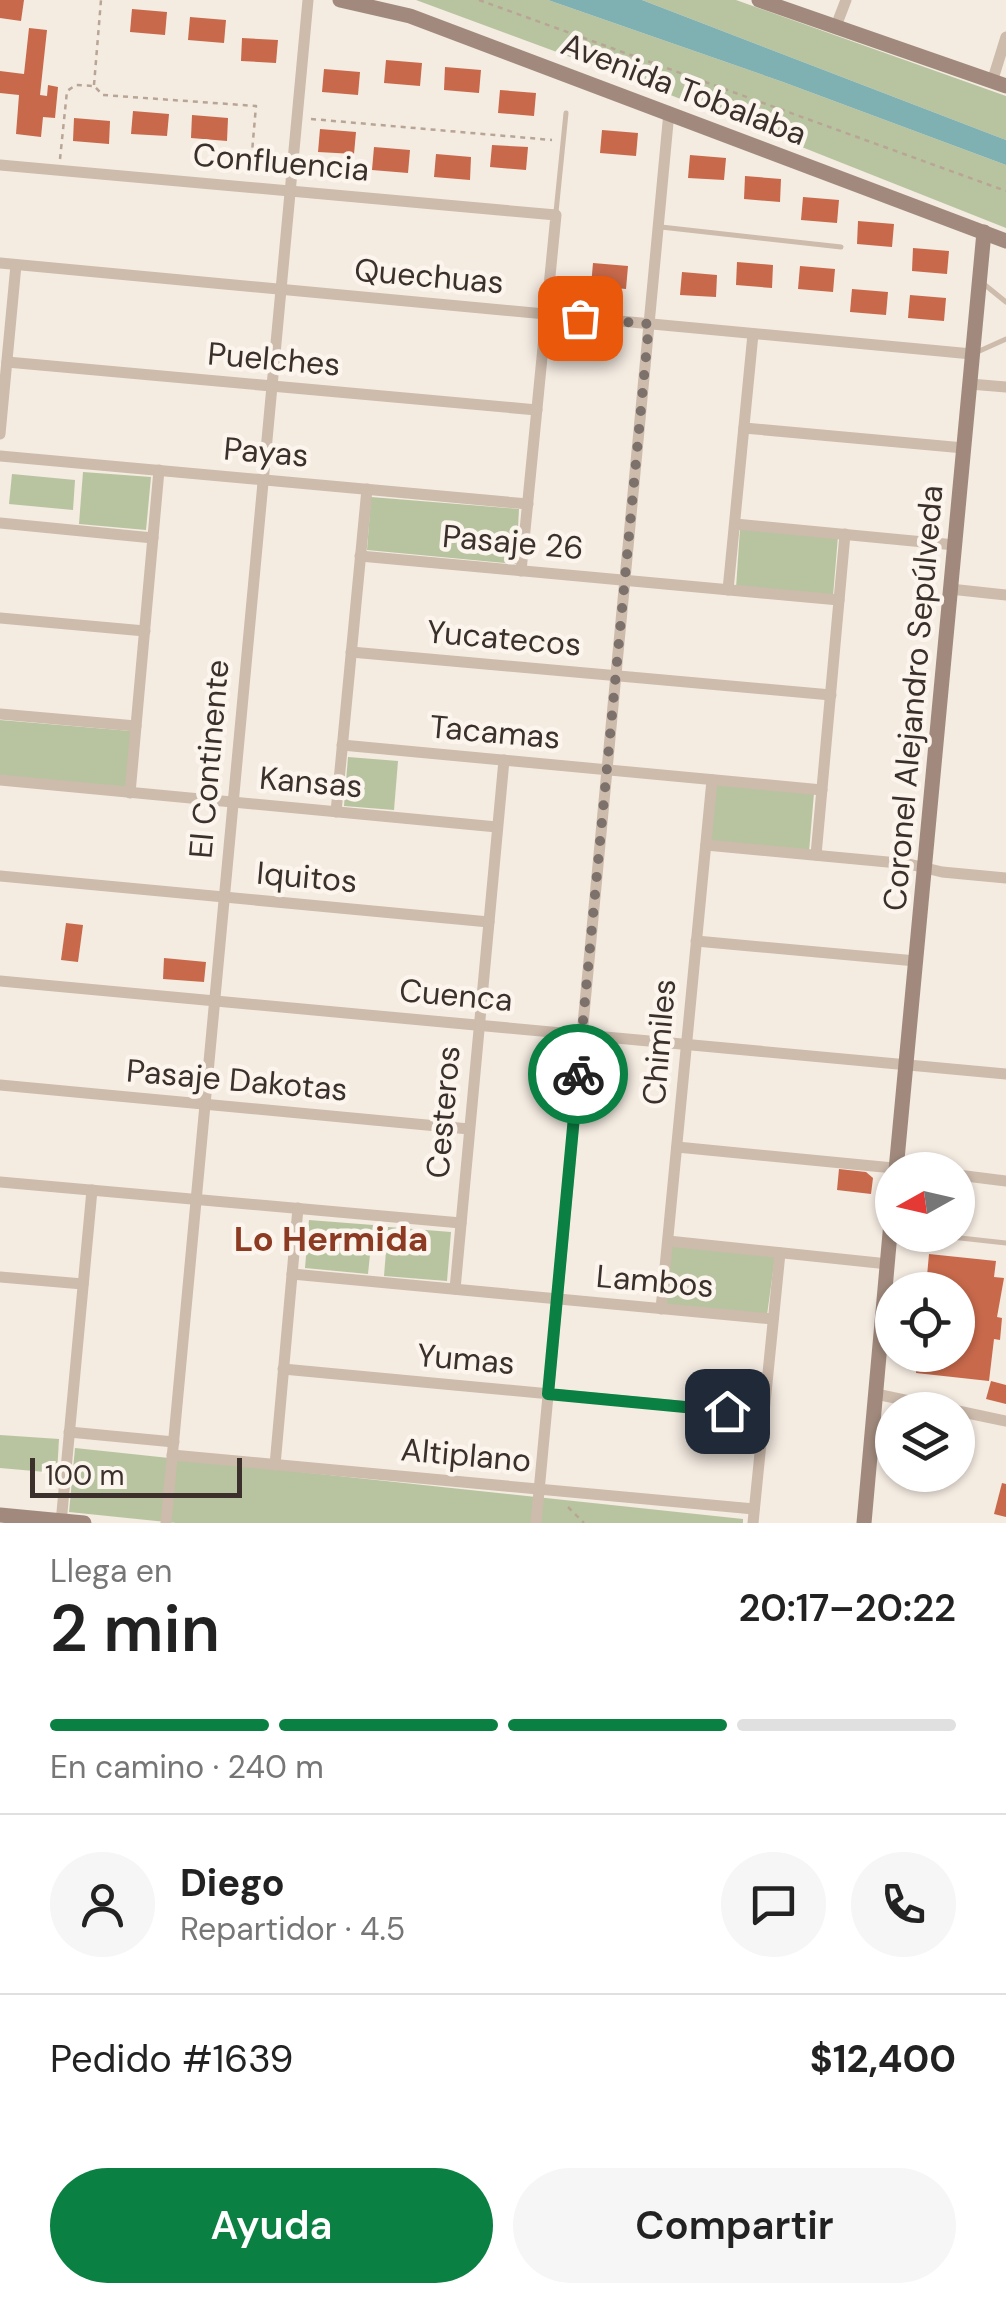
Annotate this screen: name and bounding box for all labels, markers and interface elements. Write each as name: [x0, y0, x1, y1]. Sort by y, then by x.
street label: Avenida Tobalaba: [555, 23, 813, 155]
street label: Confluencia: [191, 133, 371, 191]
street label: Quechuas: [353, 249, 505, 303]
pin: [538, 276, 623, 361]
icon: bag: [553, 291, 608, 346]
street label: Puelches: [206, 332, 342, 386]
street label: Payas: [222, 427, 310, 477]
street label: Coronel Alejandro Sepúlveda: [873, 483, 953, 913]
street label: Pasaje 26: [441, 515, 585, 569]
street label: Yucatecos: [425, 610, 583, 666]
street label: El Continente: [179, 658, 239, 860]
street label: Tacamas: [428, 705, 562, 759]
street label: Kansas: [258, 757, 364, 807]
street label: Iquitos: [255, 852, 359, 902]
street label: Cuenca: [398, 969, 514, 1021]
street label: Chimiles: [633, 977, 685, 1107]
courier: [528, 1024, 628, 1124]
street label: Cesteros: [416, 1044, 470, 1180]
icon: bike: [551, 1047, 606, 1102]
street label: Pasaje Dakotas: [125, 1049, 349, 1111]
north arrow: [875, 1152, 975, 1252]
map controls: [875, 1152, 975, 1492]
district label: Lo Hermida: [234, 1216, 428, 1262]
street label: Lambos: [594, 1255, 716, 1307]
button: locate: [875, 1272, 975, 1372]
street label: Yumas: [415, 1334, 517, 1384]
pin: [685, 1369, 770, 1454]
icon: home: [700, 1384, 755, 1439]
button: layers: [875, 1392, 975, 1492]
street label: Altiplano: [399, 1428, 533, 1482]
scale bar: [30, 1453, 242, 1498]
text: 100 m: [45, 1457, 124, 1494]
text: Llega en: [50, 1550, 172, 1592]
text: 20:17–20:22: [739, 1583, 956, 1633]
text: 2 min: [50, 1587, 220, 1671]
text: En camino · 240 m: [50, 1746, 324, 1788]
button: person: [50, 1852, 155, 1957]
button: chat: [721, 1852, 826, 1957]
button: phone: [851, 1852, 956, 1957]
text: Diego: [180, 1858, 285, 1908]
text: Repartidor · 4.5: [180, 1908, 405, 1950]
text: Pedido #1639: [50, 2034, 293, 2084]
text: $12,400: [810, 2034, 956, 2084]
button: Ayuda: [50, 2168, 493, 2283]
button: Compartir: [513, 2168, 956, 2283]

